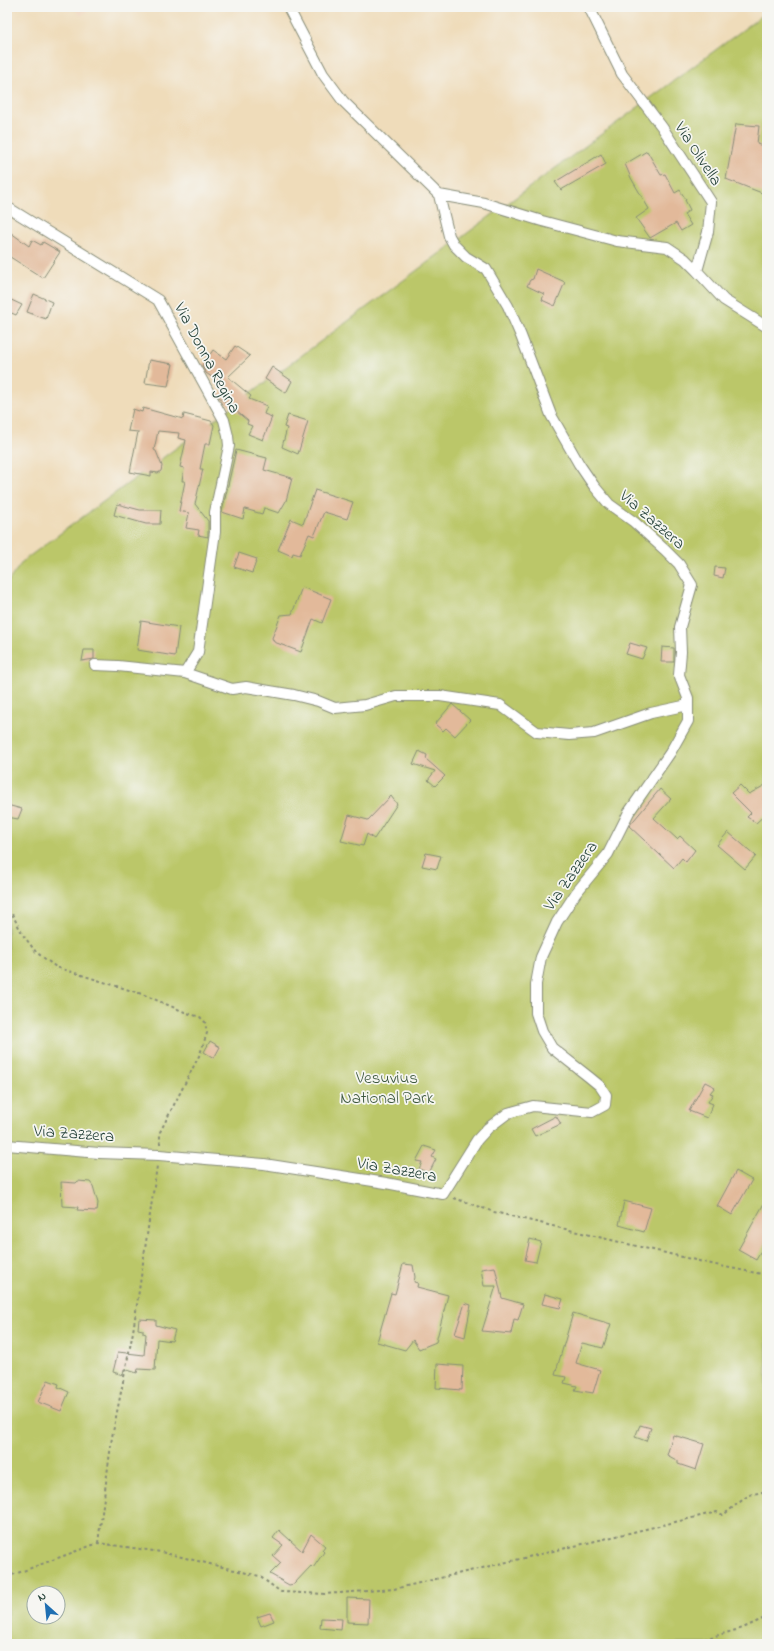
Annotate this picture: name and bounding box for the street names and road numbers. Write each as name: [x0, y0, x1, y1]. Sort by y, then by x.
street label: Via Olivella: [667, 116, 728, 191]
street label: Via Donna Regina: [165, 297, 247, 419]
street label: Via Zazzera: [613, 484, 691, 556]
street label: Via Zazzera: [537, 836, 604, 917]
street label: Via Zazzera: [32, 1119, 115, 1149]
street label: Via Zazzera: [354, 1151, 439, 1189]

